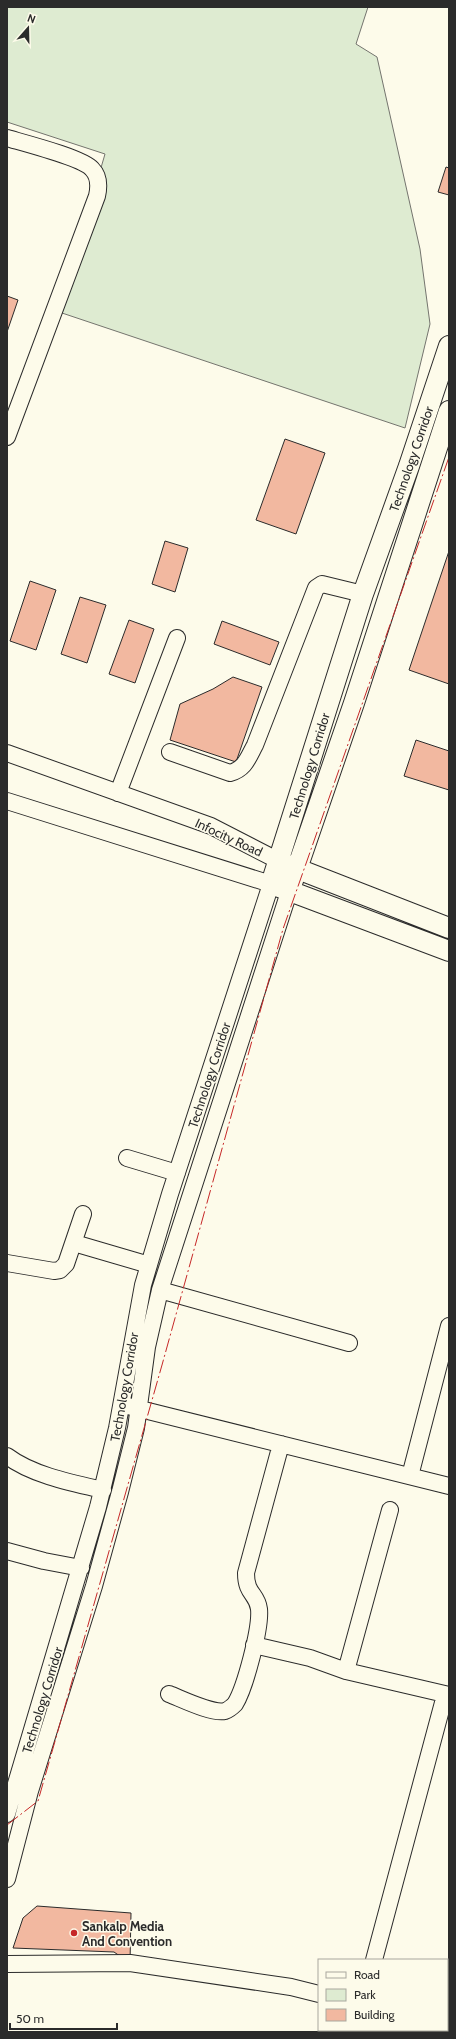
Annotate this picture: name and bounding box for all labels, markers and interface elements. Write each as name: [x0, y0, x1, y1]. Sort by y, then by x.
north arrow: [8, 8, 48, 48]
text: N: [25, 11, 37, 27]
street label: Technology Corridor: [385, 403, 437, 514]
street label: Technology Corridor: [285, 710, 333, 821]
street label: Infocity Road: [193, 814, 265, 860]
street label: Technology Corridor: [184, 1019, 234, 1130]
street label: Technology Corridor: [107, 1330, 142, 1443]
street label: Technology Corridor: [18, 1644, 66, 1755]
place label: Sankalp Media And Convention: [82, 1918, 172, 1949]
marker: Sankalp Media And Convention: [69, 1928, 79, 1938]
legend: [318, 1959, 448, 2031]
text: Road: [354, 1967, 380, 1982]
text: Park: [354, 1987, 376, 2002]
scale bar: [10, 2005, 117, 2031]
text: Building: [354, 2007, 396, 2022]
text: 50 m: [16, 2011, 44, 2026]

